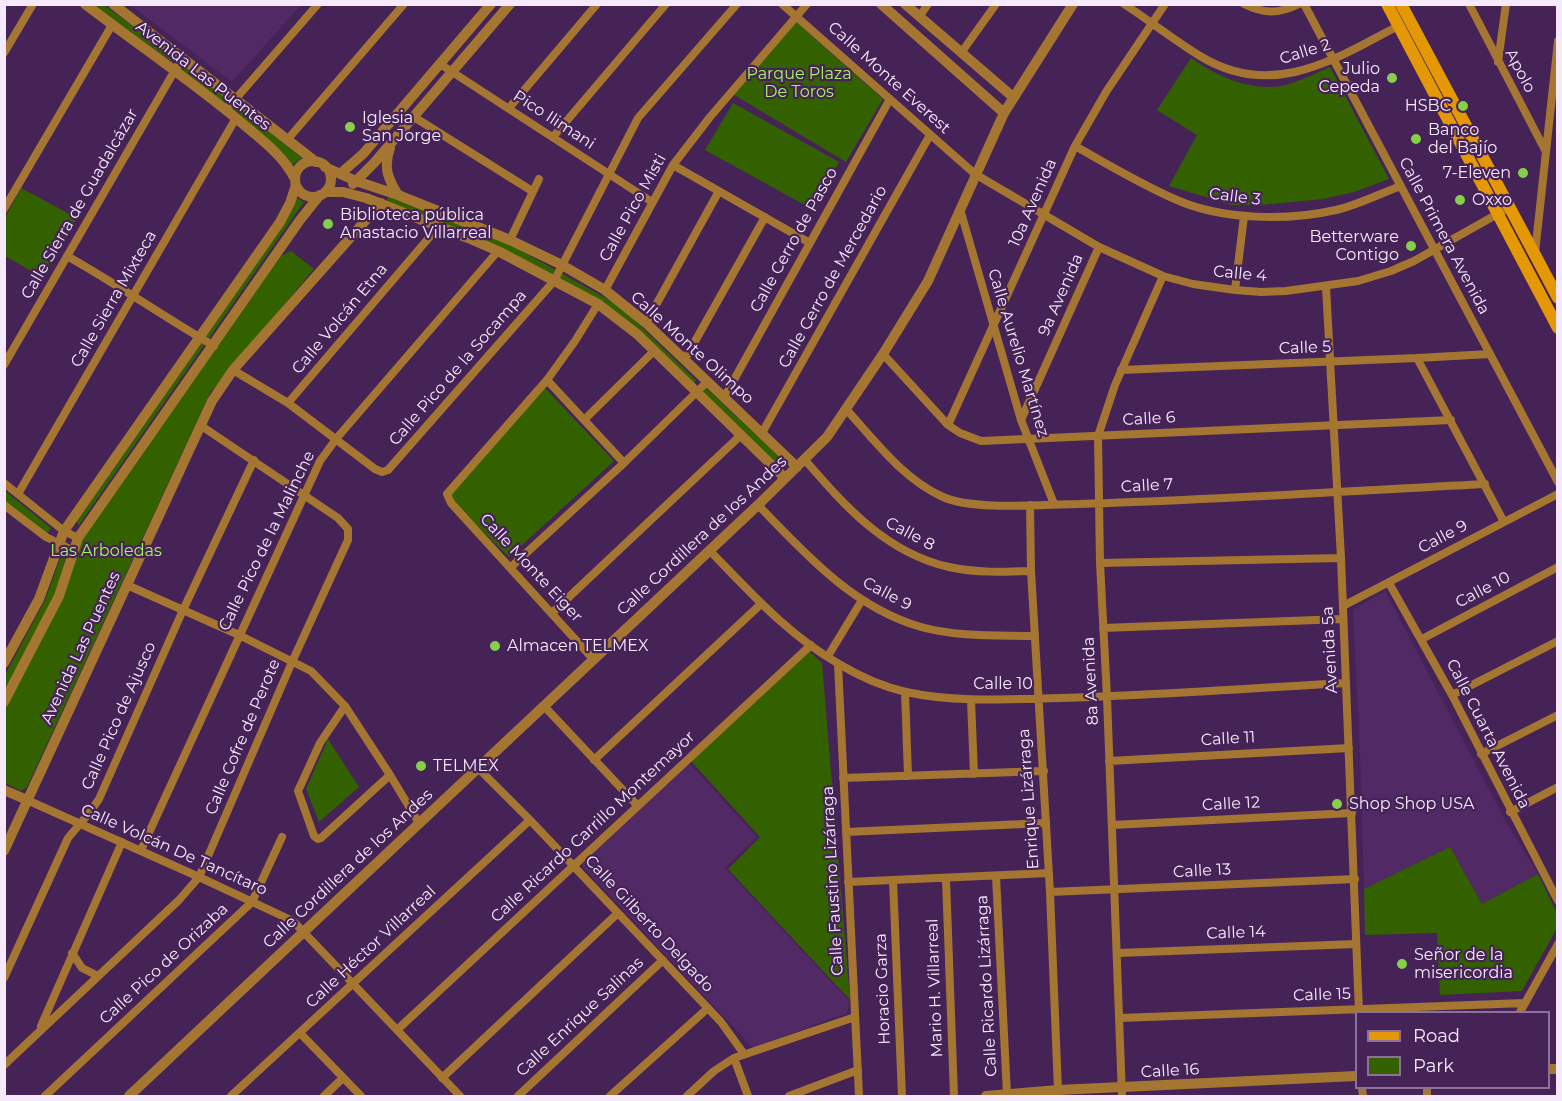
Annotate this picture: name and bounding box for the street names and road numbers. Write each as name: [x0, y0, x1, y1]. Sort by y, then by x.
street label: Avenida Las Puentes: [132, 17, 274, 135]
street label: Calle Monte Everest: [824, 18, 954, 138]
street label: Calle 2: [1277, 35, 1333, 69]
street label: Apolo: [1501, 46, 1539, 96]
street label: Pico Ilimani: [509, 86, 599, 154]
street label: Calle Sierra de Guadalcázar: [17, 105, 143, 303]
street label: Calle Pico Misti: [595, 151, 671, 265]
street label: Calle Primera Avenida: [1394, 154, 1494, 318]
street label: 10a Avenida: [1005, 156, 1061, 250]
street label: Calle Cerro de Pasco: [746, 164, 842, 316]
street label: Calle Cerro de Mercedario: [775, 182, 891, 372]
street label: Calle 3: [1208, 184, 1262, 210]
street label: Calle Sierra Mixteca: [67, 227, 161, 371]
street label: 9a Avenida: [1034, 251, 1088, 339]
street label: Calle Volcán Etna: [288, 260, 392, 378]
street label: Calle 4: [1212, 262, 1268, 286]
street label: Calle Aurelio Martínez: [983, 267, 1053, 439]
street label: Calle Pico de la Socampa: [385, 286, 531, 450]
street label: Calle Monte Olimpo: [626, 288, 758, 408]
street label: Calle 5: [1279, 337, 1331, 359]
street label: Calle 6: [1122, 408, 1176, 430]
street label: Calle Pico de la Malinche: [215, 448, 319, 634]
street label: Calle Cordillera de los Andes: [613, 452, 791, 620]
street label: Calle 7: [1120, 475, 1174, 497]
street label: Calle Monte Eiger: [476, 510, 586, 626]
street label: Calle 8: [882, 513, 938, 555]
street label: Calle 9: [1415, 516, 1471, 558]
street label: Calle 10: [1452, 568, 1514, 612]
street label: Avenida Las Puentes: [37, 569, 125, 727]
street label: Calle 9: [859, 573, 915, 615]
street label: Avenida 5a: [1318, 606, 1342, 694]
street label: 8a Avenida: [1079, 636, 1103, 726]
street label: Calle Pico de Ajusco: [78, 639, 160, 793]
street label: Calle Cofre de Perote: [201, 656, 285, 818]
street label: Calle Cuarta Avenida: [1442, 656, 1534, 812]
street label: Calle 10: [973, 674, 1033, 694]
street label: Calle Ricardo Carrillo Montemayor: [487, 727, 699, 927]
street label: Enrique Lizárraga: [1015, 728, 1043, 870]
street label: Calle 11: [1200, 728, 1256, 750]
street label: Calle Cordillera de los Andes: [259, 785, 437, 953]
street label: Calle Faustino Lizárraga: [818, 786, 848, 976]
street label: Calle 12: [1202, 793, 1260, 815]
street label: Calle Volcán De Tancítaro: [78, 800, 270, 900]
street label: Calle Gilberto Delgado: [581, 852, 717, 996]
street label: Calle 13: [1173, 860, 1231, 882]
street label: Calle Héctor Villarreal: [302, 882, 440, 1012]
street label: Calle Ricardo Lizárraga: [973, 895, 1001, 1077]
street label: Calle Pico de Orizaba: [96, 899, 232, 1029]
street label: Mario H. Villarreal: [923, 918, 947, 1058]
street label: Calle 14: [1206, 922, 1266, 944]
street label: Horacio Garza: [871, 933, 895, 1045]
street label: Calle Enrique Salinas: [513, 953, 647, 1081]
street label: Calle 15: [1293, 984, 1351, 1006]
street label: Calle 16: [1140, 1060, 1200, 1082]

